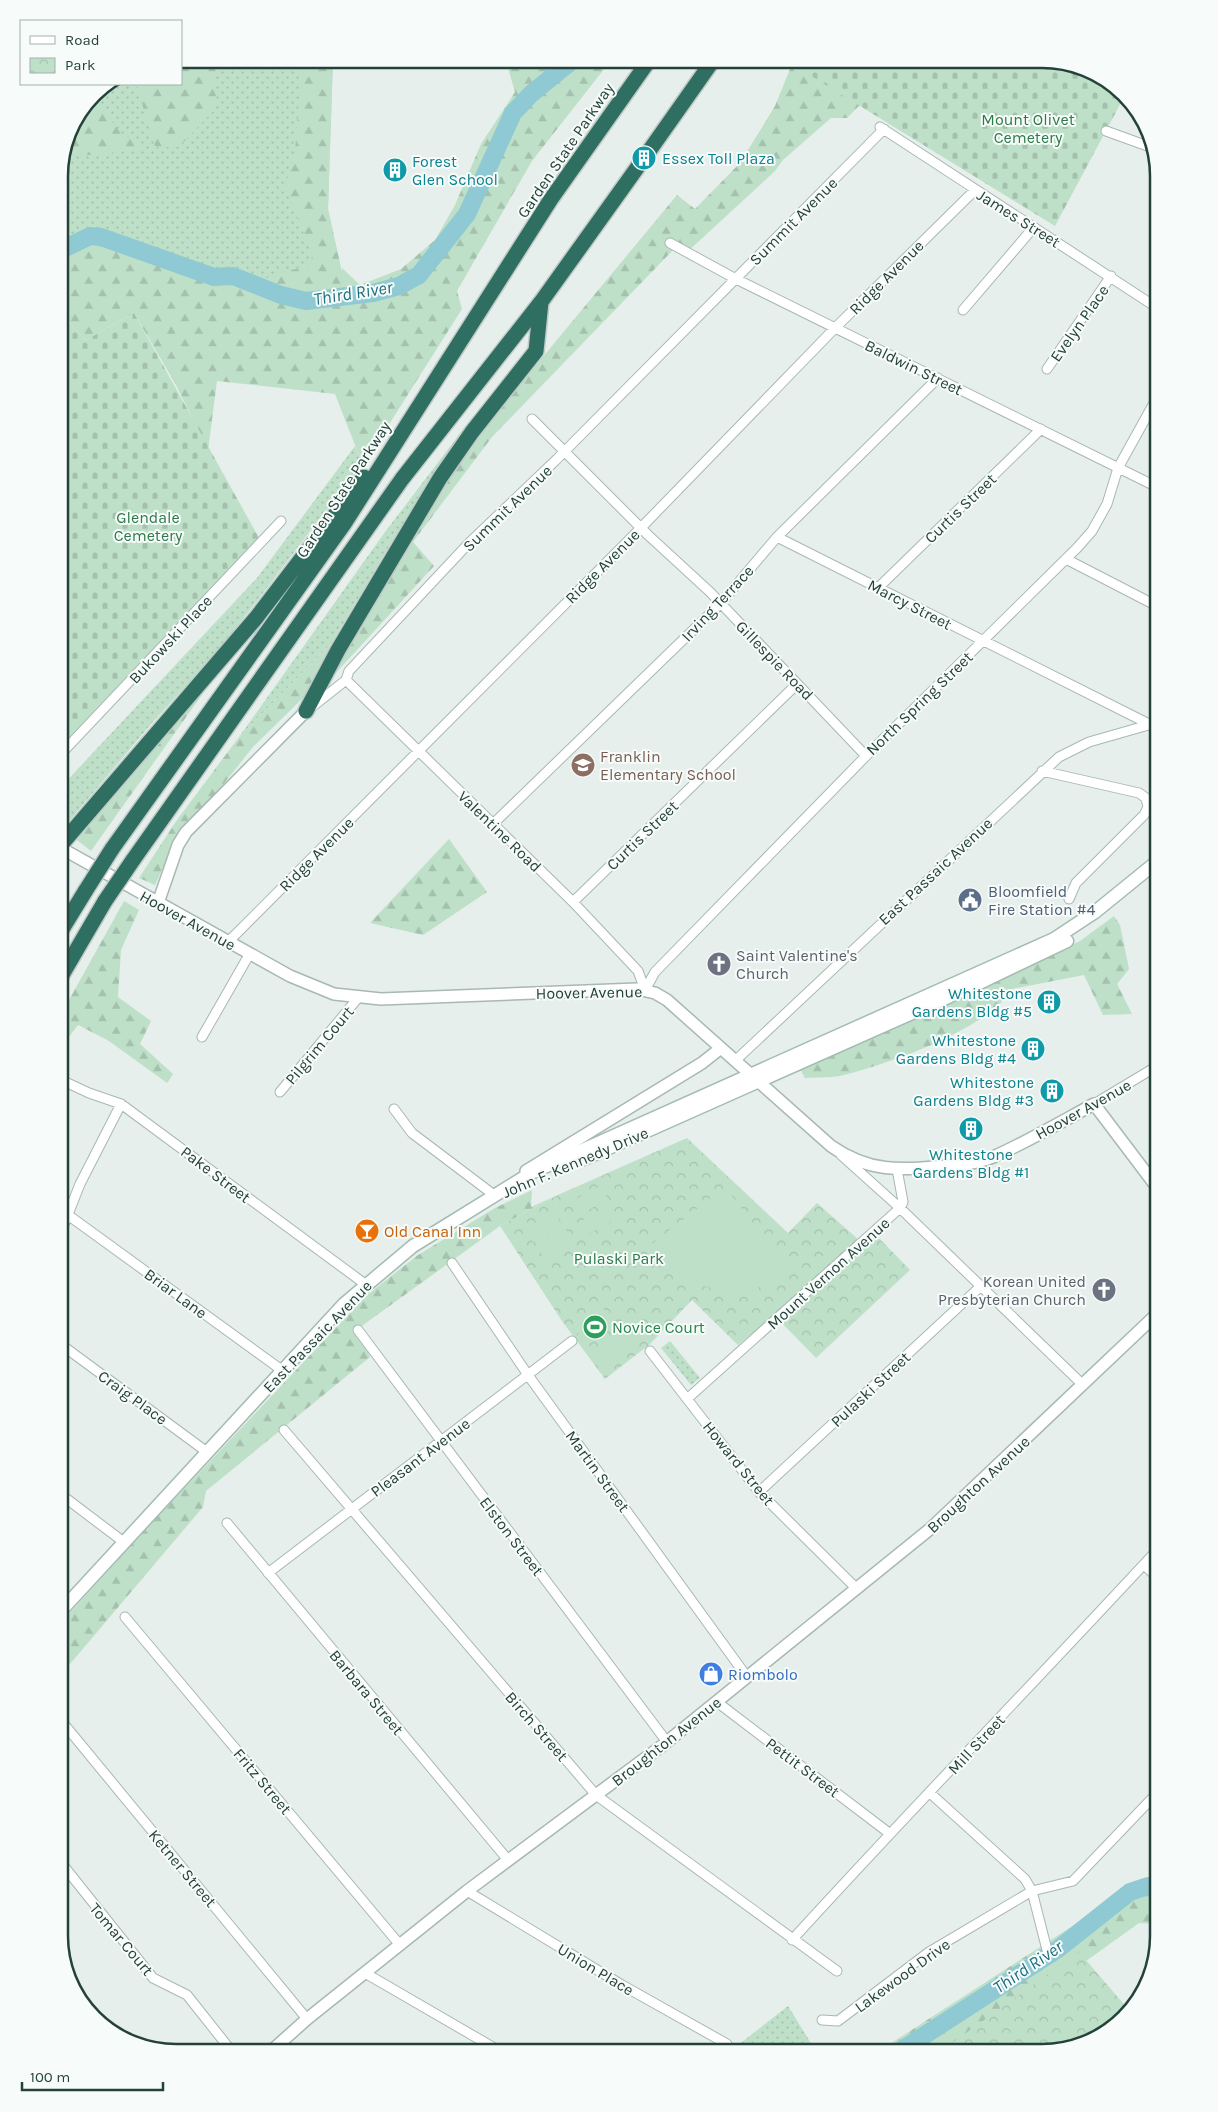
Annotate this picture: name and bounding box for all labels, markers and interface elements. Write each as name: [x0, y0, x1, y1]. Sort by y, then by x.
legend: [20, 20, 182, 85]
text: Road: [65, 31, 100, 49]
text: Park: [65, 56, 95, 74]
street label: Garden State Parkway: [513, 79, 618, 221]
park label: Mount Olivet Cemetery: [981, 110, 1075, 147]
building icon: Essex Toll Plaza: [631, 145, 657, 171]
place label: Essex Toll Plaza: [662, 149, 775, 168]
place label: Forest Glen School: [412, 152, 498, 189]
building icon: Forest Glen School: [382, 157, 408, 183]
street label: Summit Avenue: [745, 173, 841, 269]
street label: James Street: [974, 185, 1064, 252]
street label: Ridge Avenue: [845, 236, 928, 319]
water label: Third River: [312, 276, 395, 310]
street label: Evelyn Place: [1046, 281, 1113, 365]
street label: Baldwin Street: [862, 336, 966, 399]
street label: Garden State Parkway: [292, 417, 395, 561]
street label: Summit Avenue: [459, 461, 556, 556]
street label: Curtis Street: [921, 470, 1000, 547]
park label: Glendale Cemetery: [114, 508, 183, 545]
street label: Ridge Avenue: [561, 525, 644, 608]
street label: Irving Terrace: [677, 561, 758, 645]
street label: Marcy Street: [865, 575, 955, 634]
street label: Bukowski Place: [125, 591, 216, 687]
street label: Gillespie Road: [732, 616, 817, 704]
street label: North Spring Street: [862, 648, 977, 759]
place label: Franklin Elementary School: [600, 747, 736, 784]
school or university icon: Franklin Elementary School: [570, 752, 596, 778]
street label: Valentine Road: [454, 787, 545, 876]
street label: Curtis Street: [603, 797, 682, 874]
street label: Ridge Avenue: [275, 813, 358, 896]
street label: East Passaic Avenue: [874, 814, 996, 929]
place label: Bloomfield Fire Station #4: [988, 882, 1095, 919]
street label: Hoover Avenue: [136, 886, 239, 955]
public building icon: Bloomfield Fire Station #4: [957, 887, 983, 913]
place label: Saint Valentine's Church: [736, 946, 858, 983]
church icon: Saint Valentine's Church: [706, 951, 732, 977]
street label: Hoover Avenue: [536, 982, 643, 1003]
place label: Whitestone Gardens Bldg #5: [912, 984, 1032, 1021]
building icon: Whitestone Gardens Bldg #5: [1036, 989, 1062, 1015]
street label: Pilgrim Court: [281, 1002, 358, 1088]
place label: Whitestone Gardens Bldg #4: [896, 1031, 1016, 1068]
building icon: Whitestone Gardens Bldg #4: [1020, 1036, 1046, 1062]
place label: Whitestone Gardens Bldg #3: [913, 1073, 1034, 1110]
street label: Hoover Avenue: [1032, 1075, 1135, 1144]
building icon: Whitestone Gardens Bldg #3: [1039, 1078, 1065, 1104]
building icon: Whitestone Gardens Bldg #1: [958, 1116, 984, 1142]
street label: John F. Kennedy Drive: [499, 1123, 651, 1202]
street label: Pake Street: [177, 1142, 254, 1207]
place label: Whitestone Gardens Bldg #1: [913, 1145, 1029, 1182]
street label: Mount Vernon Avenue: [763, 1213, 894, 1333]
bar icon: Old Canal Inn: [354, 1218, 380, 1244]
place label: Old Canal Inn: [384, 1222, 481, 1241]
park label: Pulaski Park: [574, 1249, 664, 1268]
street label: Briar Lane: [141, 1264, 211, 1323]
place label: Korean United Presbyterian Church: [938, 1272, 1086, 1309]
street label: East Passaic Avenue: [259, 1276, 376, 1396]
church icon: Korean United Presbyterian Church: [1091, 1277, 1117, 1303]
sports icon: Novice Court: [582, 1314, 608, 1340]
place label: Novice Court: [612, 1318, 705, 1337]
street label: Pulaski Street: [827, 1348, 914, 1431]
street label: Craig Place: [95, 1366, 171, 1429]
street label: Pleasant Avenue: [367, 1414, 474, 1501]
street label: Howard Street: [699, 1417, 778, 1509]
street label: Martin Street: [562, 1427, 634, 1516]
street label: Broughton Avenue: [923, 1432, 1034, 1537]
street label: Elston Street: [476, 1493, 547, 1580]
street label: Barbara Street: [326, 1646, 408, 1739]
shop icon: Riombolo: [698, 1661, 724, 1687]
place label: Riombolo: [728, 1665, 798, 1684]
street label: Birch Street: [501, 1688, 572, 1765]
street label: Broughton Avenue: [608, 1693, 725, 1790]
street label: Mill Street: [944, 1710, 1009, 1778]
street label: Pettit Street: [762, 1733, 843, 1801]
street label: Fritz Street: [230, 1744, 296, 1818]
street label: Ketner Street: [145, 1826, 221, 1911]
street label: Tomar Court: [86, 1899, 157, 1979]
street label: Lakewood Drive: [851, 1934, 954, 2016]
water label: Third River: [989, 1935, 1068, 1998]
street label: Union Place: [554, 1939, 637, 2000]
scale bar: [22, 2060, 164, 2092]
text: 100 m: [30, 2068, 70, 2086]

